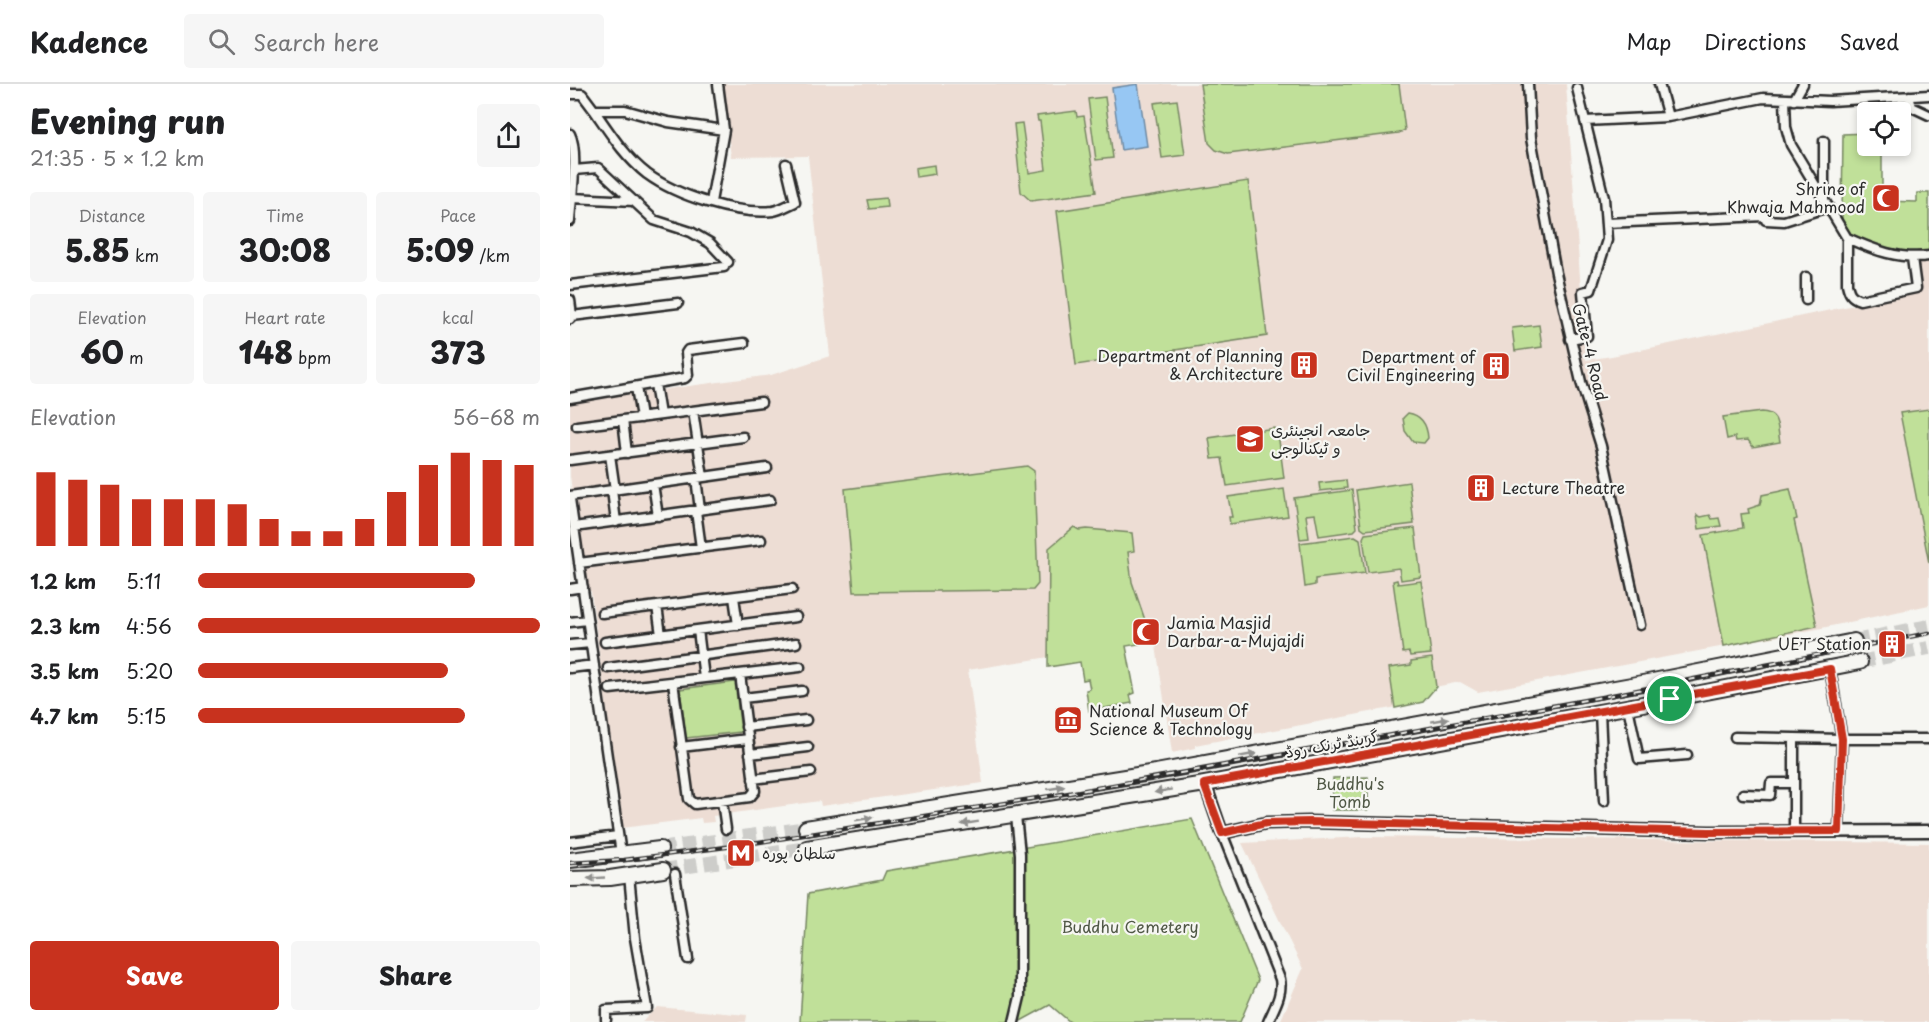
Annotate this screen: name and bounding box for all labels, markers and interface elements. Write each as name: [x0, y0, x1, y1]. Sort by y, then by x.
search box: [184, 14, 604, 68]
text: Kadence: [30, 20, 148, 63]
icon: search: [205, 25, 238, 58]
text: Search here: [253, 25, 379, 58]
text: Map: [1626, 25, 1671, 57]
text: Directions: [1704, 25, 1806, 57]
text: Saved: [1839, 25, 1899, 57]
text: Evening run: [30, 95, 225, 145]
map controls: [1857, 102, 1911, 156]
button: locate: [1857, 102, 1911, 156]
button: share: [477, 104, 540, 167]
text: 21:35 · 5 × 1.2 km: [30, 143, 205, 173]
place label: Shrine of Khwaja Mahmood: [1727, 176, 1867, 218]
mosque icon: Shrine of Khwaja Mahmood: [1870, 182, 1902, 214]
text: Distance: [78, 203, 146, 227]
text: Time: [266, 203, 304, 227]
text: Pace: [440, 203, 476, 227]
text: 5.85: [65, 227, 130, 272]
text: 30:08: [239, 227, 331, 272]
text: 5:09: [406, 227, 474, 272]
text: km: [130, 243, 159, 267]
text: /km: [474, 243, 510, 267]
street label: Gate-4 Road: [1567, 300, 1615, 403]
text: Elevation: [77, 305, 147, 329]
text: Heart rate: [245, 305, 325, 329]
text: kcal: [442, 305, 474, 329]
text: 60: [80, 329, 124, 374]
text: 148: [239, 329, 293, 374]
text: 373: [430, 329, 486, 374]
place label: Department of Planning & Architecture: [1097, 343, 1283, 385]
place label: Department of Civil Engineering: [1347, 344, 1477, 386]
text: m: [124, 345, 144, 369]
text: bpm: [293, 345, 331, 369]
building icon: Department of Planning & Architecture: [1288, 349, 1320, 381]
building icon: Department of Civil Engineering: [1480, 350, 1512, 382]
text: Elevation: [30, 402, 116, 432]
text: 56–68 m: [453, 402, 540, 432]
place label: جامعہ انجینئری و ٹیکنالوجی: [1271, 417, 1370, 459]
school or university icon: جامعہ انجینئری و ٹیکنالوجی: [1234, 423, 1266, 455]
building icon: Lecture Theatre: [1465, 472, 1497, 504]
place label: Lecture Theatre: [1502, 475, 1625, 499]
text: 1.2 km: [30, 566, 96, 596]
text: 5:11: [126, 566, 161, 596]
place label: Jamia Masjid Darbar-a-Mujajdi: [1167, 610, 1305, 652]
text: 2.3 km: [30, 611, 100, 641]
text: 4:56: [126, 611, 172, 641]
mosque icon: Jamia Masjid Darbar-a-Mujajdi: [1130, 616, 1162, 648]
building icon: UET Station: [1876, 628, 1908, 660]
place label: UET Station: [1778, 631, 1871, 655]
text: 3.5 km: [30, 656, 99, 686]
text: 5:20: [126, 656, 173, 686]
pin: [1644, 673, 1695, 724]
icon: arrive: [1653, 682, 1686, 715]
place label: National Museum Of Science & Technology: [1089, 698, 1253, 740]
text: 4.7 km: [30, 701, 99, 731]
text: 5:15: [126, 701, 166, 731]
museum icon: National Museum Of Science & Technology: [1052, 704, 1084, 736]
one-way arrow: [1431, 715, 1450, 724]
street label: گرینڈ ٹرنک روڈ: [1284, 723, 1380, 763]
one-way arrow: [1239, 750, 1258, 759]
park label: Buddhu's Tomb: [1316, 771, 1384, 813]
one-way arrow: [1047, 783, 1066, 792]
one-way arrow: [1153, 787, 1172, 796]
one-way arrow: [854, 814, 873, 823]
one-way arrow: [961, 818, 980, 827]
metro station icon: سلطان پورہ: [725, 837, 757, 869]
place label: سلطان پورہ: [762, 840, 836, 864]
one-way arrow: [586, 874, 605, 883]
park label: Buddhu Cemetery: [1061, 914, 1199, 938]
button: Save: [30, 941, 279, 1010]
button: Share: [291, 941, 540, 1010]

